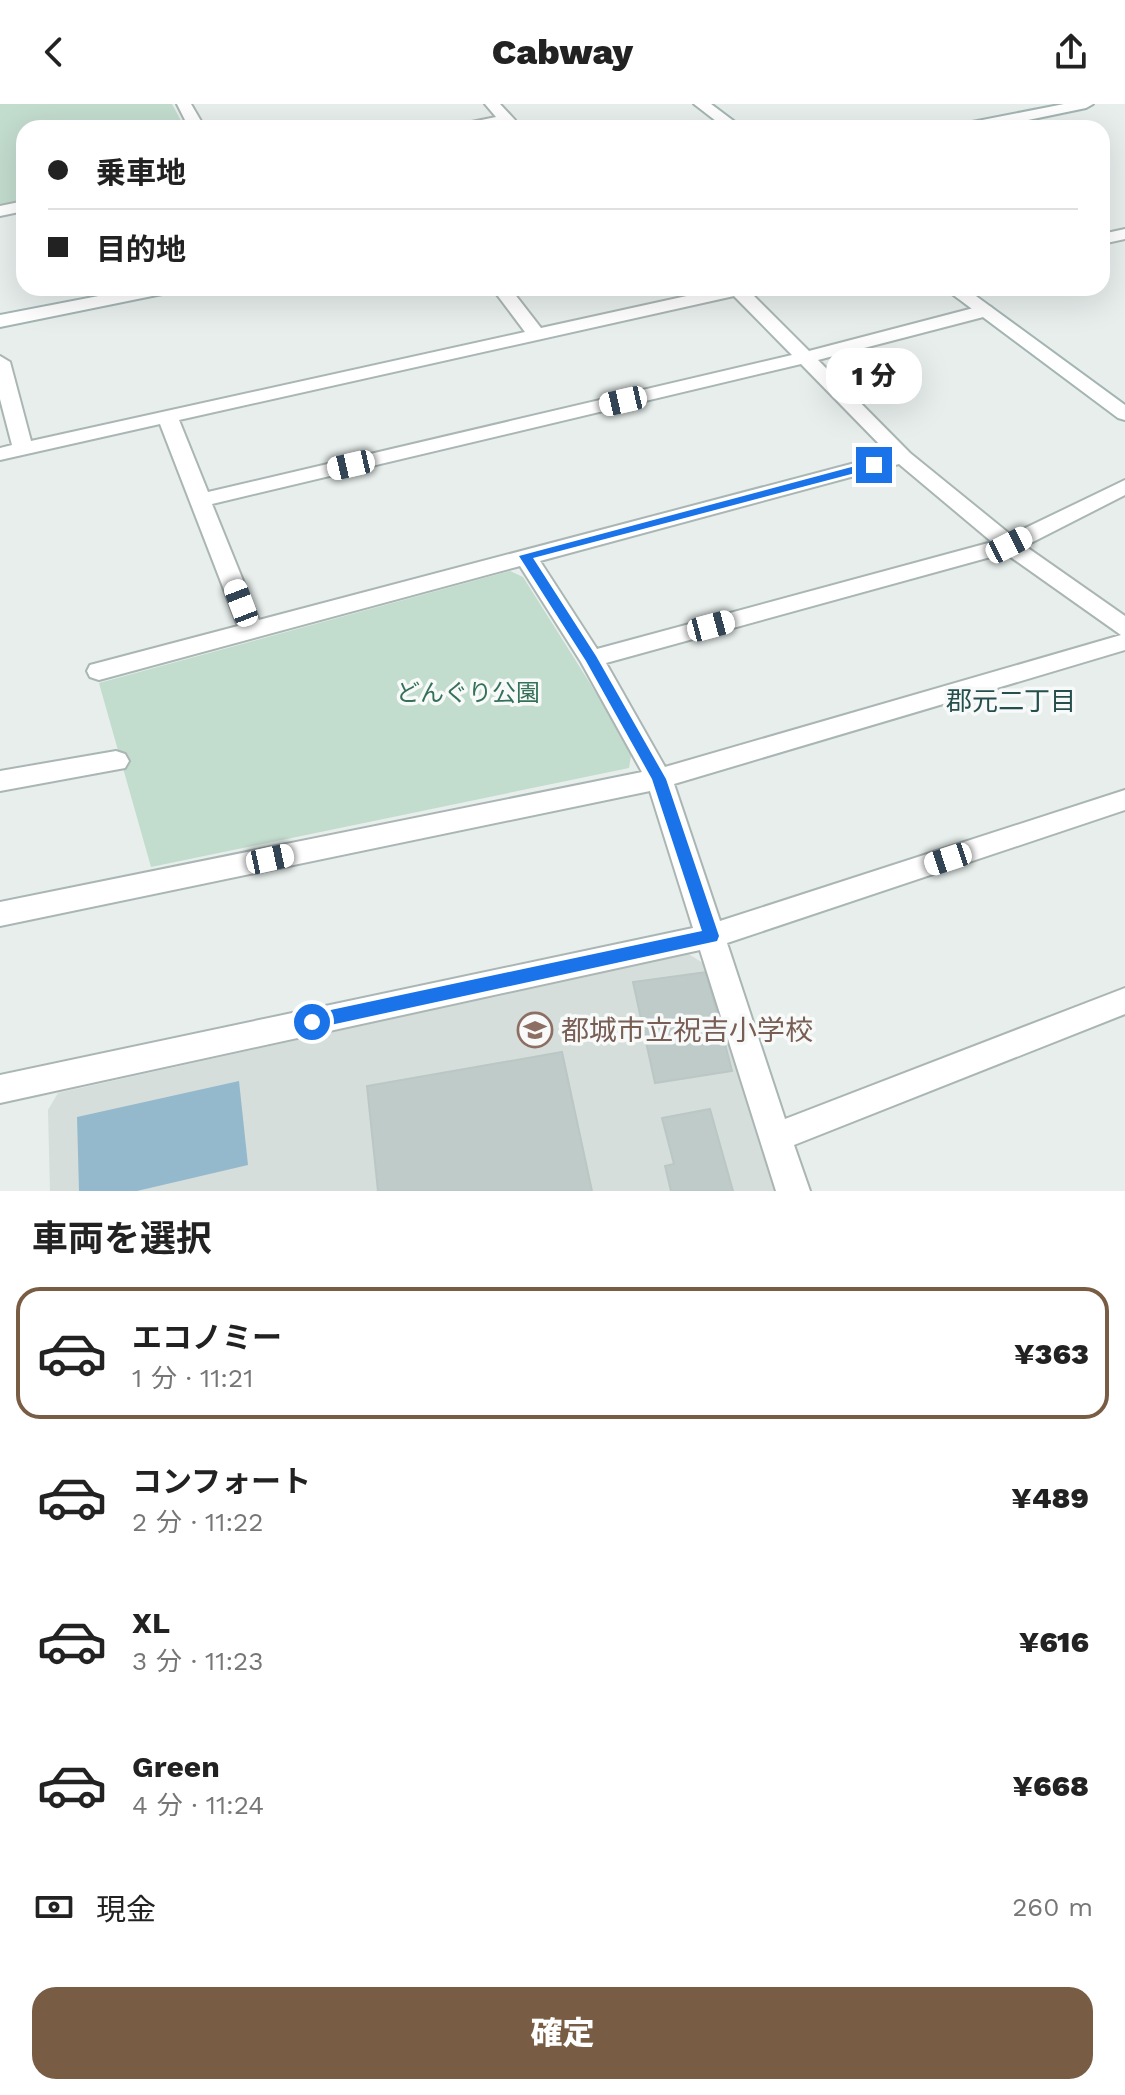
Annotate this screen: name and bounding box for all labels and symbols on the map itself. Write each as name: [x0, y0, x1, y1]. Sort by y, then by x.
callout: 1 分: [826, 349, 922, 405]
car: [597, 384, 649, 418]
route end: [856, 447, 892, 483]
car: [325, 448, 377, 482]
car: [982, 523, 1036, 567]
car: [221, 576, 261, 630]
car: [685, 608, 737, 644]
park label: どんぐり公園: [396, 679, 540, 707]
district label: 郡元二丁目: [946, 686, 1076, 716]
car: [921, 840, 975, 878]
car: [244, 842, 296, 876]
route start: [294, 1004, 330, 1040]
school or university icon: 都城市立祝吉小学校: [516, 1011, 554, 1049]
place label: 都城市立祝吉小学校: [561, 1014, 813, 1047]

